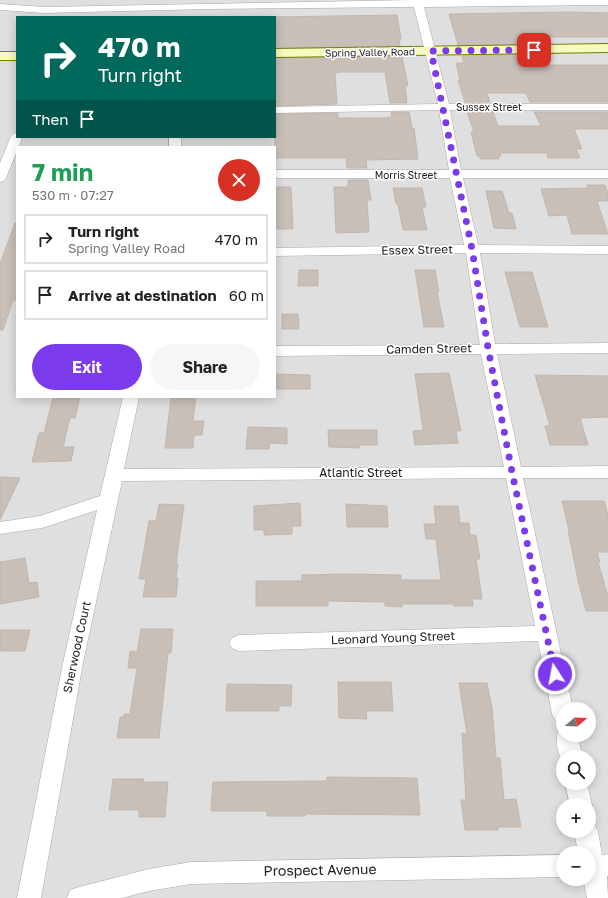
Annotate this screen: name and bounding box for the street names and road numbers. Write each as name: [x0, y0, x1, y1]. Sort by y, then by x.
street label: Spring Valley Road: [325, 45, 415, 59]
street label: Sussex Street: [456, 101, 522, 113]
street label: Morris Street: [375, 169, 437, 181]
street label: Essex Street: [381, 241, 453, 258]
street label: Camden Street: [386, 340, 472, 357]
street label: Atlantic Street: [319, 465, 403, 480]
street label: Sherwood Court: [59, 599, 94, 694]
street label: Leonard Young Street: [331, 628, 456, 647]
street label: Prospect Avenue: [263, 860, 377, 879]

